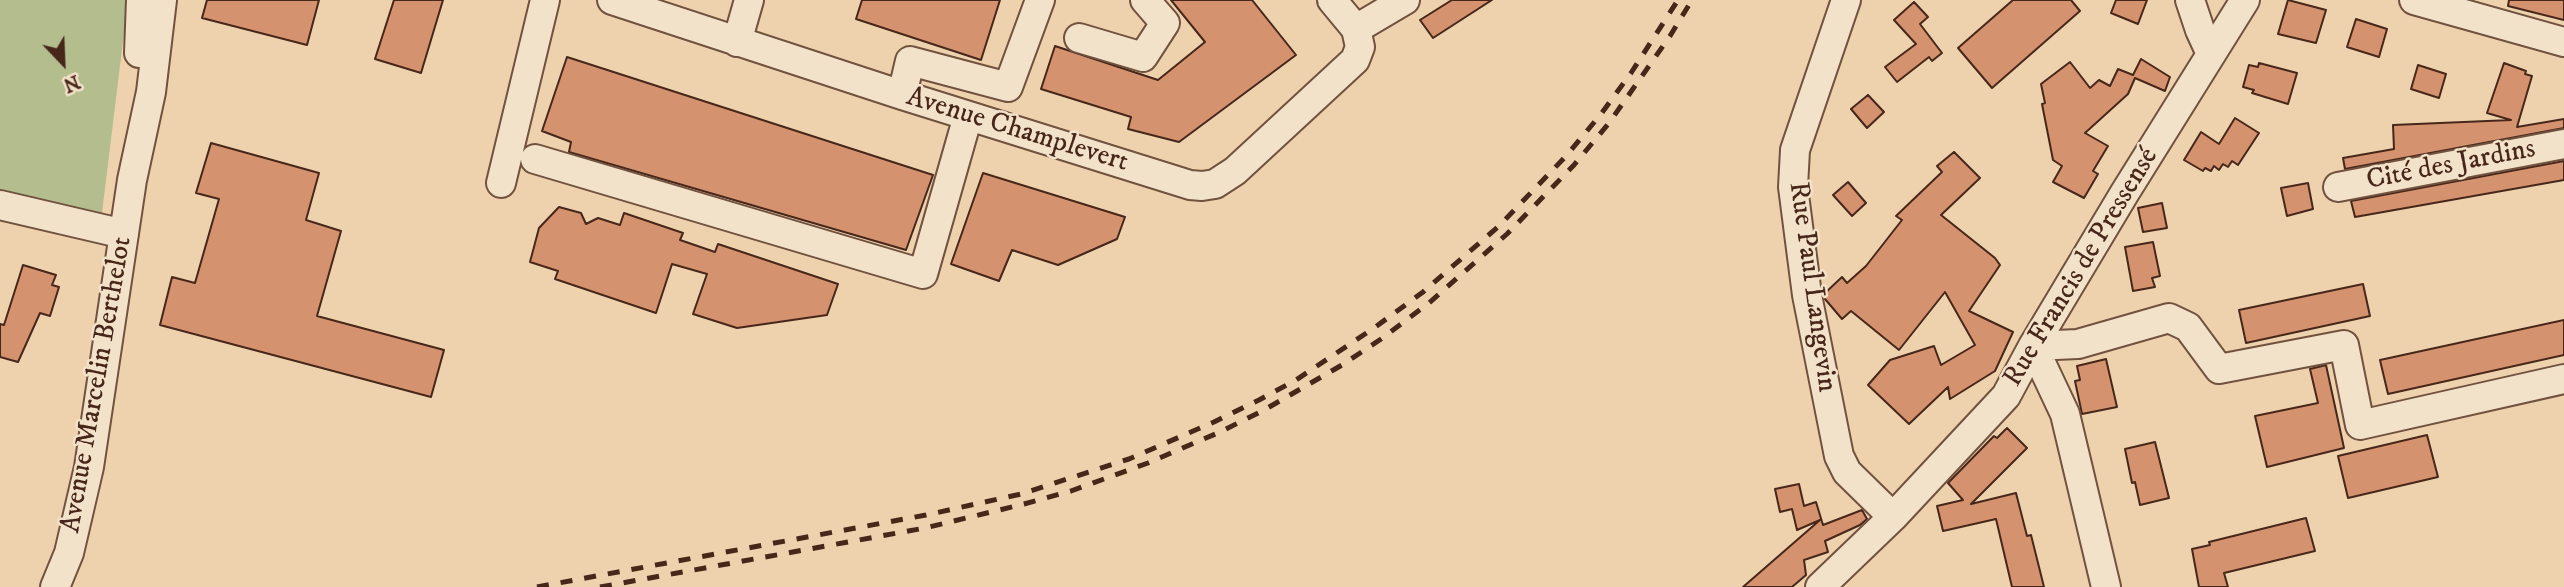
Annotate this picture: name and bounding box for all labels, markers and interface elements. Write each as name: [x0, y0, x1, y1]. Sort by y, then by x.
north arrow: [28, 28, 98, 98]
text: N: [60, 69, 83, 96]
street label: Avenue Champlevert: [902, 81, 1132, 181]
street label: Cité des Jardins: [2364, 133, 2538, 199]
street label: Rue Francis de Pressensé: [1997, 142, 2167, 394]
street label: Rue Paul Langevin: [1780, 180, 1842, 394]
street label: Avenue Marcelin Berthelot: [55, 234, 141, 536]

